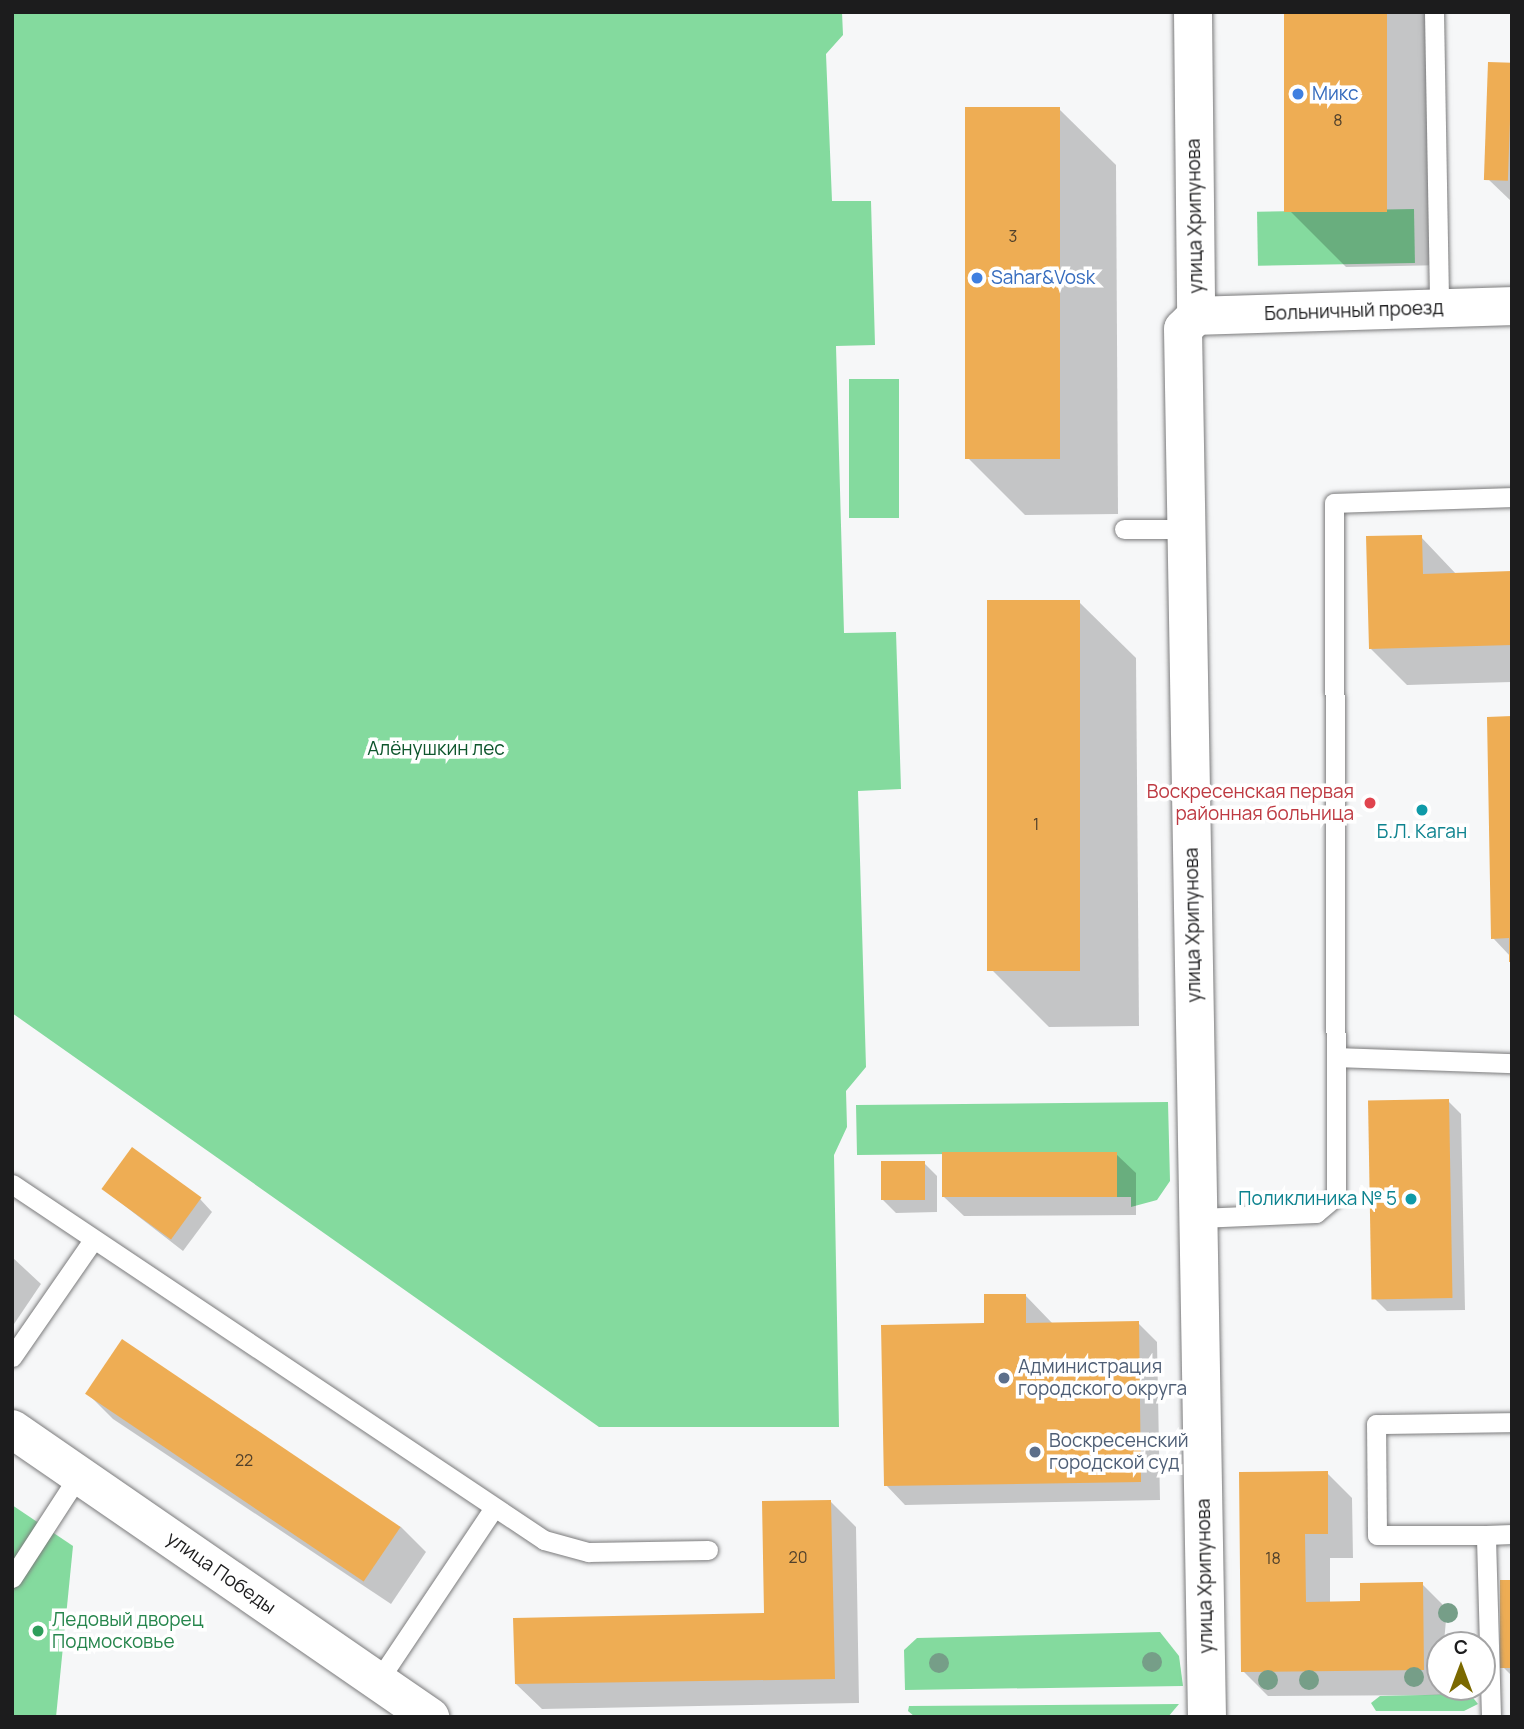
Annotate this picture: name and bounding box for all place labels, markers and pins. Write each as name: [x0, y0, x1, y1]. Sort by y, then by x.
place label: Микс: [1312, 83, 1359, 105]
marker: Микс: [1290, 86, 1306, 102]
place label: Sahar&Vosk: [991, 267, 1095, 289]
marker: Sahar&Vosk: [969, 270, 985, 286]
place label: Воскресенская первая районная больница: [1147, 781, 1354, 825]
marker: Воскресенская первая районная больница: [1360, 793, 1380, 813]
marker: Б.Л. Каган: [1414, 802, 1430, 818]
place label: Б.Л. Каган: [1377, 821, 1467, 843]
place label: Поликлиника № 5: [1238, 1188, 1397, 1210]
marker: Поликлиника № 5: [1403, 1191, 1419, 1207]
place label: Администрация городского округа: [1018, 1356, 1187, 1400]
marker: Администрация городского округа: [996, 1370, 1012, 1386]
place label: Воскресенский городской суд: [1049, 1430, 1189, 1474]
marker: Воскресенский городской суд: [1027, 1444, 1043, 1460]
place label: Ледовый дворец Подмосковье: [52, 1609, 203, 1653]
marker: Ледовый дворец Подмосковье: [30, 1623, 46, 1639]

